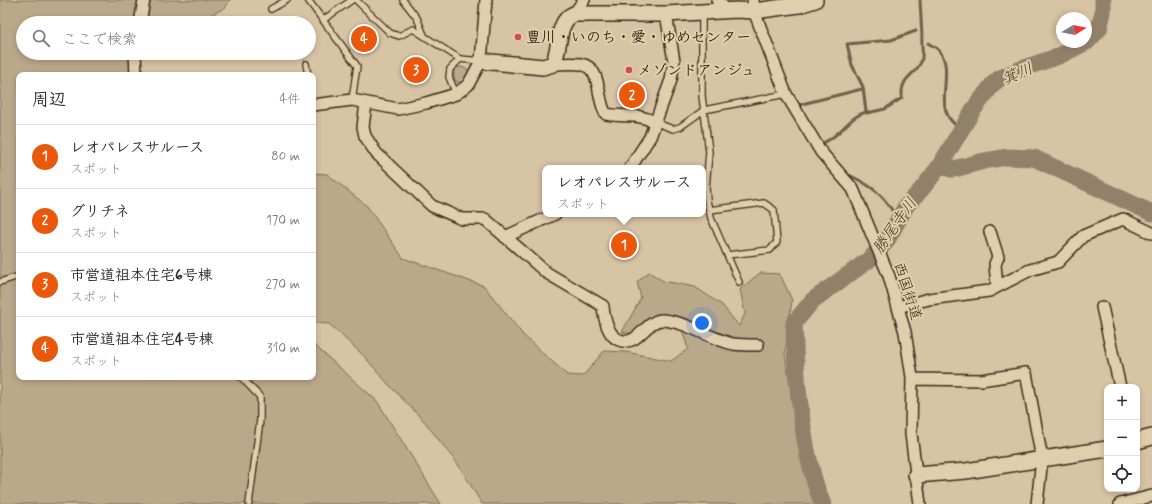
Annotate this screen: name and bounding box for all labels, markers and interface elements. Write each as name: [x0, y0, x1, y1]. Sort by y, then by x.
north arrow: [1056, 12, 1092, 48]
search box: [16, 16, 316, 60]
pin: 4: [351, 24, 377, 54]
icon: search: [30, 27, 52, 49]
place label: 豊川・いのち・愛・ゆめセンター: [526, 28, 751, 48]
text: ここで検索: [62, 30, 137, 50]
marker: 豊川・いのち・愛・ゆめセンター: [513, 32, 523, 42]
pin: 3: [403, 55, 429, 85]
water label: 箕川: [999, 58, 1037, 90]
place label: メゾンドアンジュ: [637, 61, 756, 81]
marker: メゾンドアンジュ: [624, 65, 634, 75]
pin: 2: [619, 80, 645, 110]
text: 周辺: [32, 89, 66, 111]
text: 4件: [279, 91, 300, 108]
text: レオパレスサルース: [70, 138, 204, 158]
text: 1: [42, 148, 48, 165]
text: 80 m: [271, 148, 300, 165]
text: スポット: [70, 161, 122, 178]
popup: [542, 165, 706, 217]
text: レオパレスサルース: [557, 173, 691, 193]
water label: 勝尾寺川: [868, 194, 922, 258]
text: スポット: [557, 196, 609, 213]
text: グリチネ: [70, 202, 130, 222]
text: 2: [42, 212, 48, 229]
text: 170 m: [266, 212, 300, 229]
text: スポット: [70, 225, 122, 242]
pin: 1: [611, 230, 637, 260]
street label: 西国街道: [888, 260, 926, 323]
text: 市営道祖本住宅6号棟: [70, 266, 213, 286]
text: 3: [42, 276, 48, 293]
text: 270 m: [265, 276, 300, 293]
text: スポット: [70, 289, 122, 306]
your location: [692, 313, 712, 333]
text: 市営道祖本住宅4号棟: [70, 330, 214, 350]
text: 4: [41, 340, 49, 357]
text: 310 m: [267, 340, 300, 357]
text: スポット: [70, 353, 122, 370]
map controls: [1104, 384, 1140, 492]
button: +: [1104, 384, 1140, 420]
button: −: [1104, 420, 1140, 456]
button: locate: [1104, 456, 1140, 492]

